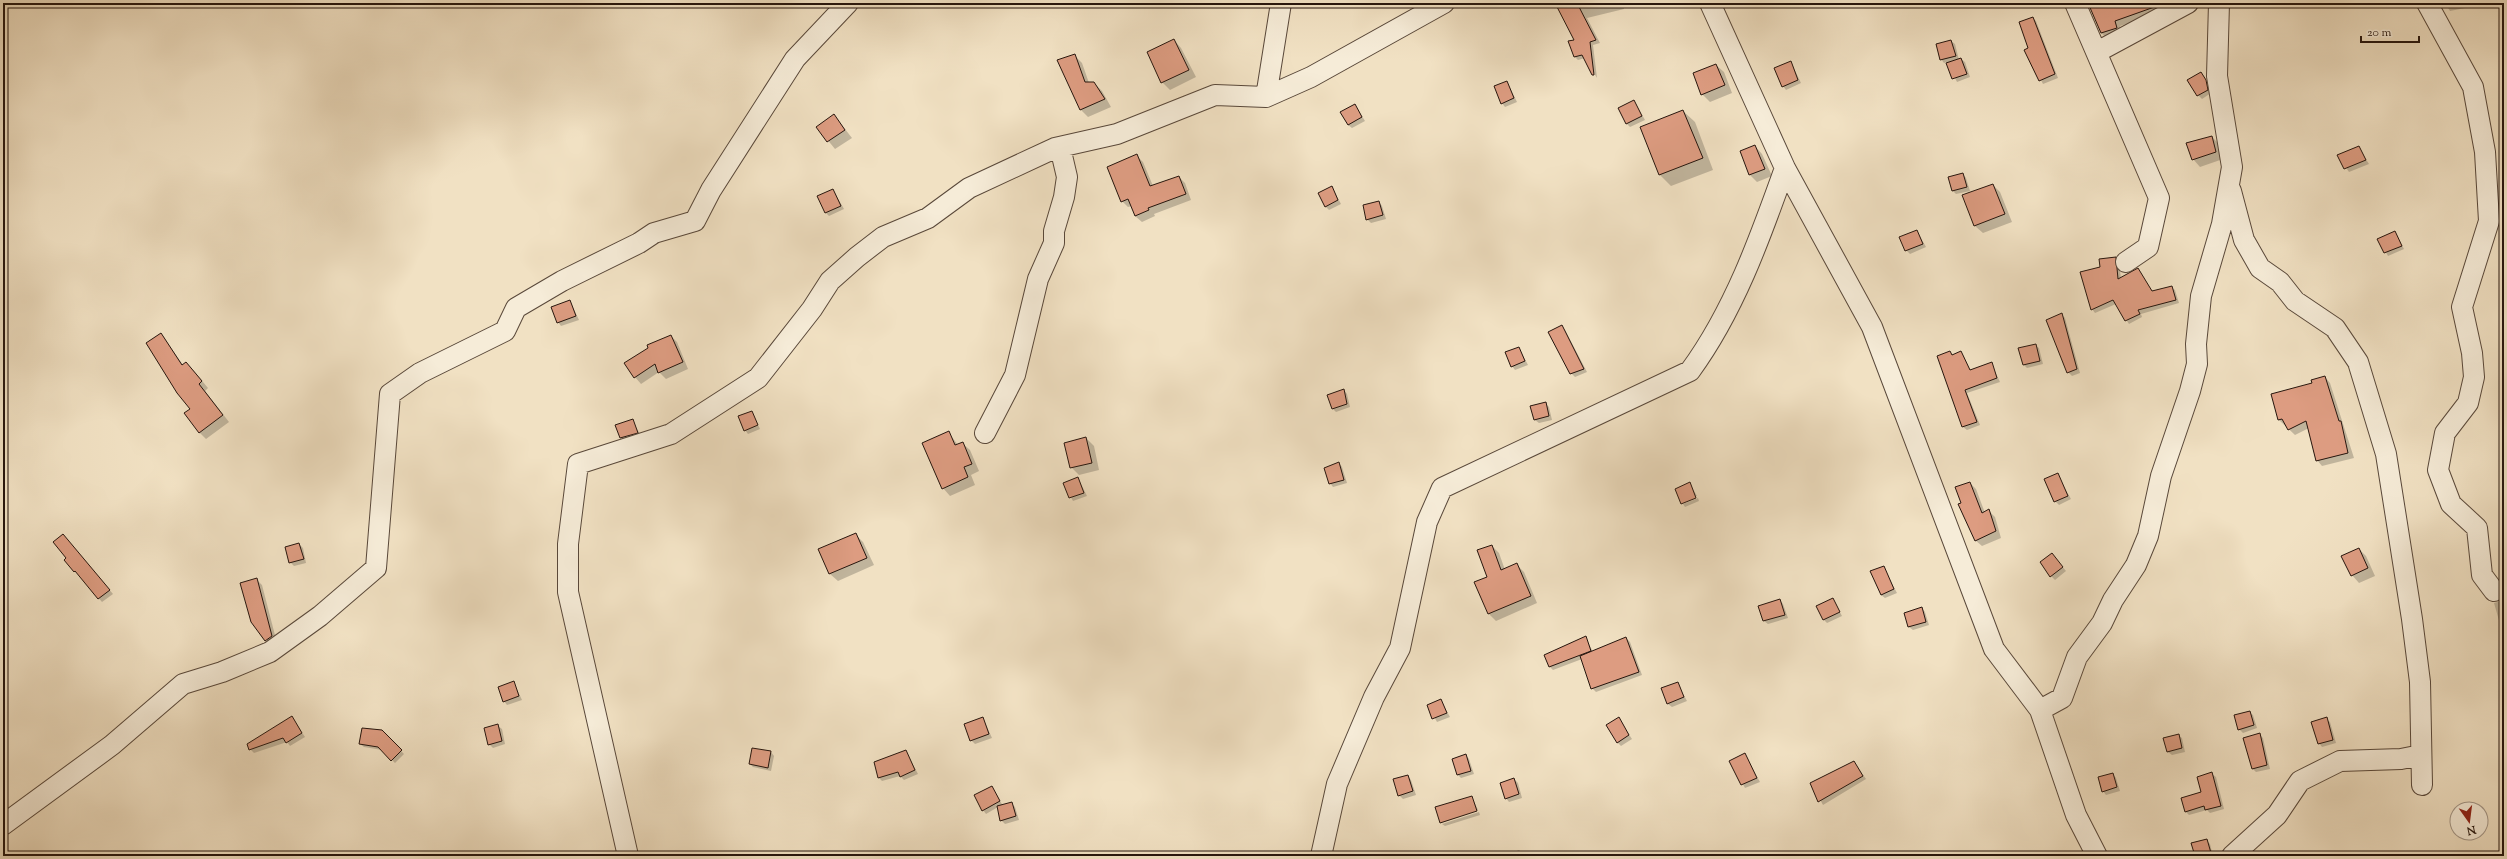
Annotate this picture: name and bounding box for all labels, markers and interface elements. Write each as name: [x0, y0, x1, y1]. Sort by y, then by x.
scale bar: [2361, 18, 2419, 44]
text: 20 m: [2367, 24, 2392, 42]
north arrow: [2449, 801, 2489, 841]
text: N: [2465, 821, 2478, 839]

